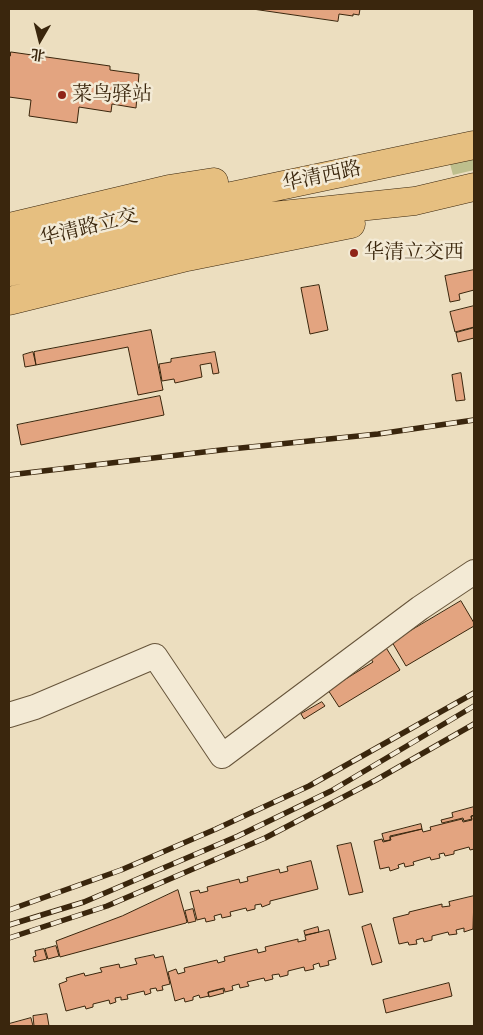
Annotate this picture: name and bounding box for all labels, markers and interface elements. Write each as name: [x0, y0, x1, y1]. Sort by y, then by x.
north arrow: [15, 15, 65, 65]
text: 北: [30, 44, 46, 66]
place label: 菜鸟驿站: [72, 83, 152, 107]
marker: 菜鸟驿站: [56, 89, 68, 101]
street label: 华清西路: [280, 157, 364, 197]
street label: 华清路立交: [38, 204, 140, 252]
place label: 华清立交西: [364, 241, 464, 265]
marker: 华清立交西: [348, 247, 360, 259]

